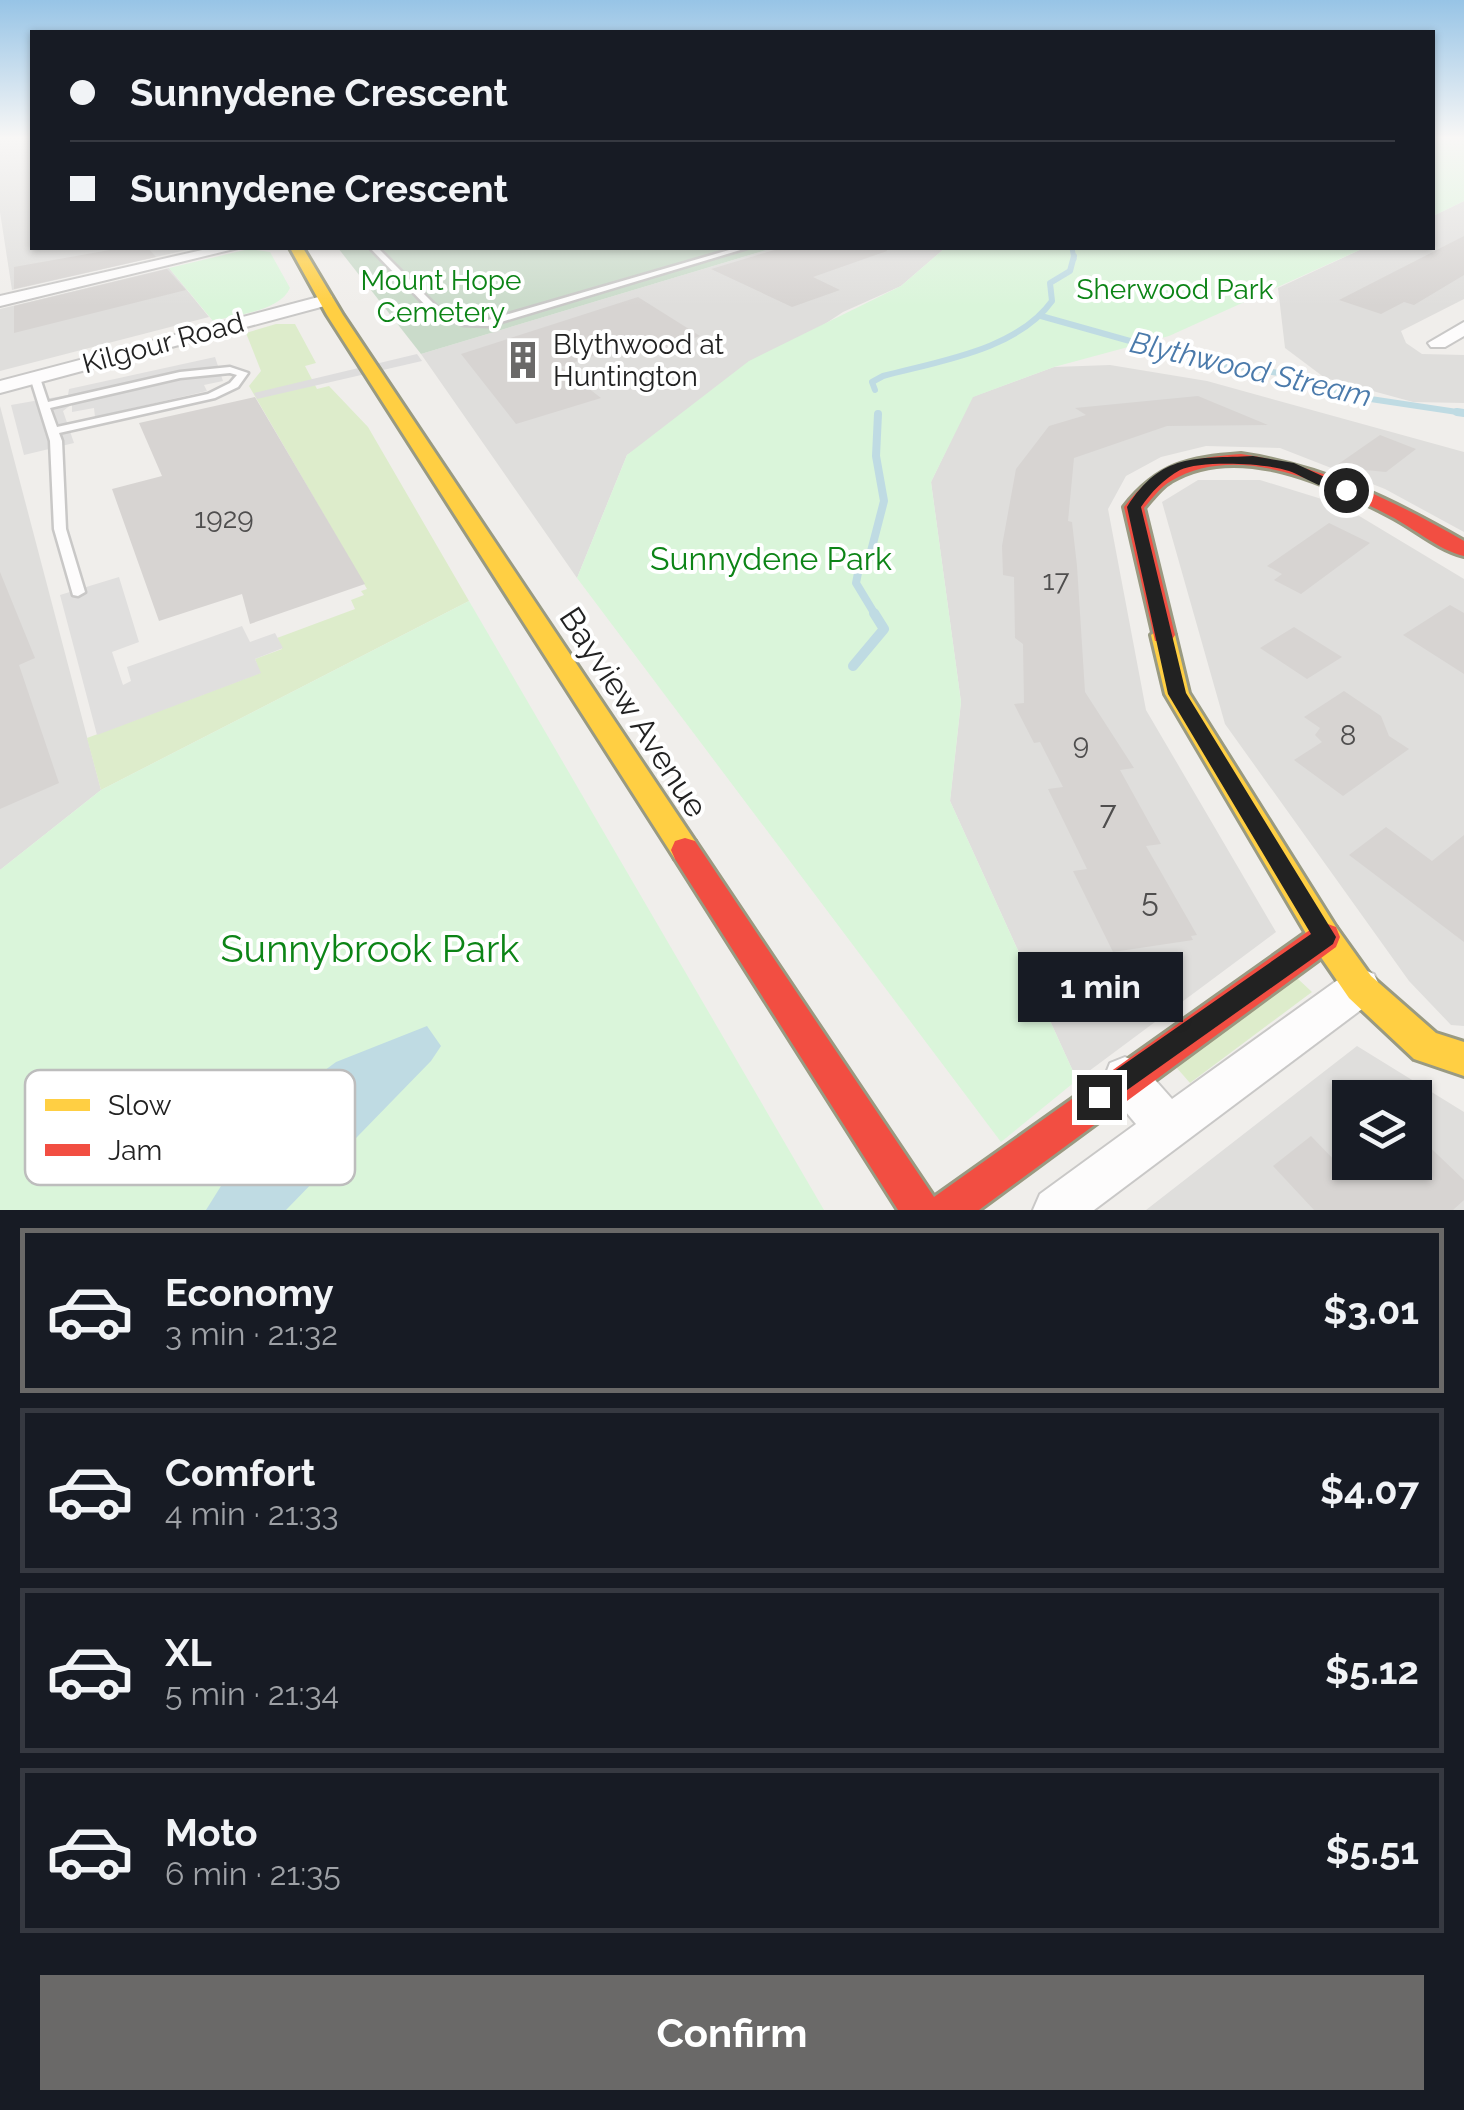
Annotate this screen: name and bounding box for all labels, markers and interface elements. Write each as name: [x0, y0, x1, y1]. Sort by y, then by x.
text: Sunnydene Crescent: [130, 70, 508, 115]
text: Sunnydene Crescent: [130, 166, 508, 211]
park label: Mount Hope Cemetery: [360, 264, 522, 329]
park label: Sherwood Park: [1077, 273, 1274, 306]
street label: Kilgour Road: [79, 306, 247, 380]
water label: Blythwood Stream: [1127, 324, 1375, 414]
place label: Blythwood at Huntington: [553, 328, 725, 393]
building icon: Blythwood at Huntington: [502, 339, 544, 381]
route start: [1324, 468, 1369, 513]
house number: 1929: [194, 502, 254, 535]
park label: Sunnydene Park: [650, 540, 892, 577]
house number: 17: [1043, 564, 1069, 597]
street label: Bayview Avenue: [552, 600, 716, 824]
house number: 8: [1340, 719, 1356, 752]
house number: 9: [1073, 728, 1089, 761]
house number: 7: [1099, 794, 1117, 831]
house number: 5: [1141, 881, 1159, 918]
park label: Sunnybrook Park: [221, 926, 519, 971]
callout: 1 min: [1016, 952, 1182, 1022]
text: 1 min: [1060, 968, 1141, 1005]
legend: [25, 1070, 355, 1185]
route end: [1077, 1075, 1122, 1120]
map controls: [1332, 1080, 1432, 1180]
button: layers: [1332, 1080, 1432, 1180]
text: Slow: [108, 1089, 172, 1122]
text: Jam: [108, 1134, 162, 1167]
icon: car: [45, 1266, 135, 1356]
text: Economy: [165, 1270, 334, 1315]
text: $3.01: [1323, 1288, 1419, 1333]
text: 3 min · 21:32: [165, 1315, 338, 1352]
icon: car: [45, 1446, 135, 1536]
text: Comfort: [165, 1450, 315, 1495]
text: $4.07: [1320, 1468, 1419, 1513]
text: 4 min · 21:33: [165, 1495, 339, 1532]
icon: car: [45, 1626, 135, 1716]
text: XL: [165, 1630, 212, 1675]
text: $5.12: [1325, 1648, 1419, 1693]
text: 5 min · 21:34: [165, 1675, 339, 1712]
icon: car: [45, 1806, 135, 1896]
text: Moto: [165, 1810, 258, 1855]
text: $5.51: [1325, 1828, 1419, 1873]
text: 6 min · 21:35: [165, 1855, 341, 1892]
button: Confirm: [40, 1975, 1424, 2090]

